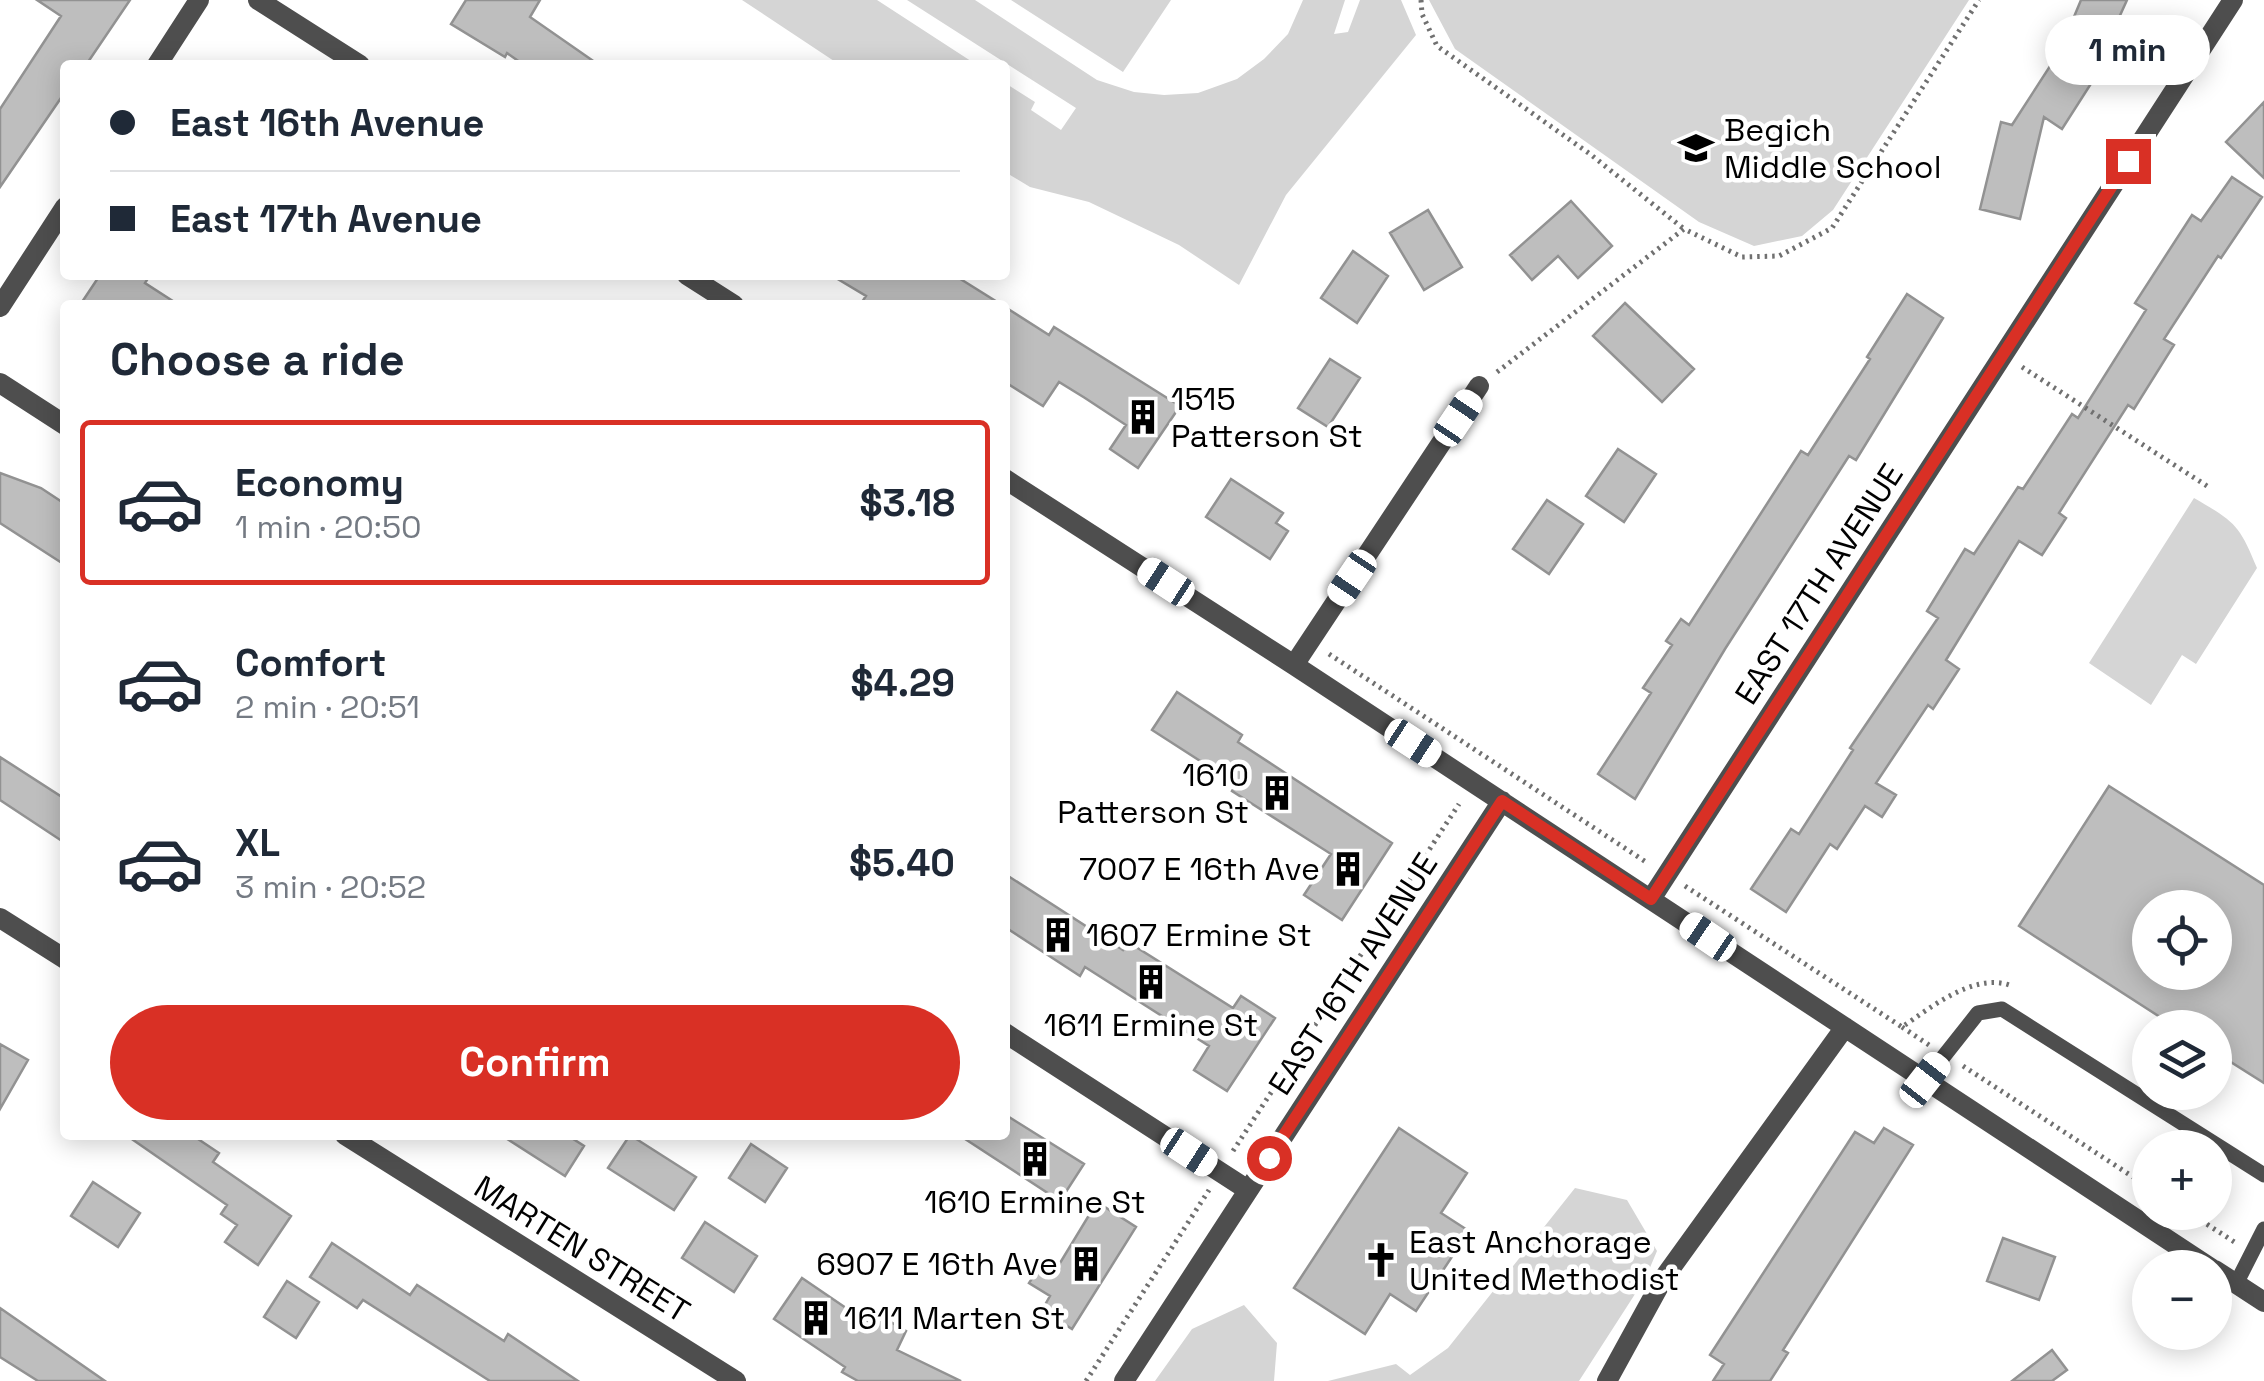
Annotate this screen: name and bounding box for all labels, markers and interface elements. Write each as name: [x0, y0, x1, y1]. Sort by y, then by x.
callout: 1 min: [2046, 16, 2210, 86]
text: 1 min: [2088, 30, 2167, 70]
text: East 16th Avenue: [170, 99, 484, 147]
place label: Begich Middle School: [1724, 110, 1941, 187]
school or university icon: Begich Middle School: [1677, 129, 1715, 167]
route end: [2106, 139, 2151, 184]
text: East 17th Avenue: [170, 195, 482, 243]
text: Choose a ride: [110, 331, 405, 388]
place label: 1515 Patterson St: [1171, 379, 1363, 456]
car: [1429, 385, 1487, 451]
building icon: 1515 Patterson St: [1124, 398, 1162, 436]
street label: EAST 17TH AVENUE: [1726, 456, 1912, 712]
icon: car: [115, 458, 205, 548]
text: Economy: [235, 459, 404, 507]
text: $3.18: [860, 479, 955, 527]
text: 1 min · 20:50: [235, 507, 422, 547]
car: [1323, 545, 1381, 611]
car: [1133, 553, 1199, 611]
icon: car: [115, 638, 205, 728]
text: Comfort: [235, 639, 386, 687]
text: $4.29: [851, 659, 955, 707]
text: 2 min · 20:51: [235, 687, 420, 727]
car: [1380, 714, 1446, 772]
place label: 1610 Patterson St: [1057, 755, 1249, 832]
building icon: 1610 Patterson St: [1258, 774, 1296, 812]
icon: car: [115, 818, 205, 908]
text: XL: [235, 819, 280, 867]
text: $5.40: [849, 839, 955, 887]
street label: EAST 16TH AVENUE: [1260, 846, 1446, 1102]
place label: 7007 E 16th Ave: [1079, 849, 1320, 889]
building icon: 7007 E 16th Ave: [1329, 850, 1367, 888]
text: 3 min · 20:52: [235, 867, 426, 907]
map controls: [2132, 890, 2232, 1350]
button: locate: [2132, 890, 2232, 990]
car: [1675, 908, 1741, 966]
place label: 1607 Ermine St: [1086, 915, 1312, 955]
building icon: 1607 Ermine St: [1039, 916, 1077, 954]
building icon: 1611 Ermine St: [1132, 963, 1170, 1001]
button: Confirm: [110, 1005, 960, 1120]
place label: 1611 Ermine St: [1044, 1005, 1258, 1045]
button: layers: [2132, 1010, 2232, 1110]
car: [1895, 1047, 1955, 1113]
car: [1156, 1123, 1222, 1181]
button: +: [2132, 1130, 2232, 1230]
route start: [1247, 1136, 1292, 1181]
building icon: 1610 Ermine St: [1016, 1140, 1054, 1178]
street label: MARTEN STREET: [467, 1167, 697, 1331]
place label: 1610 Ermine St: [924, 1182, 1146, 1222]
place label: East Anchorage United Methodist: [1409, 1222, 1679, 1299]
church icon: East Anchorage United Methodist: [1362, 1241, 1400, 1279]
place label: 6907 E 16th Ave: [816, 1244, 1058, 1284]
building icon: 6907 E 16th Ave: [1067, 1245, 1105, 1283]
button: −: [2132, 1250, 2232, 1350]
place label: 1611 Marten St: [844, 1298, 1065, 1338]
building icon: 1611 Marten St: [797, 1299, 835, 1337]

